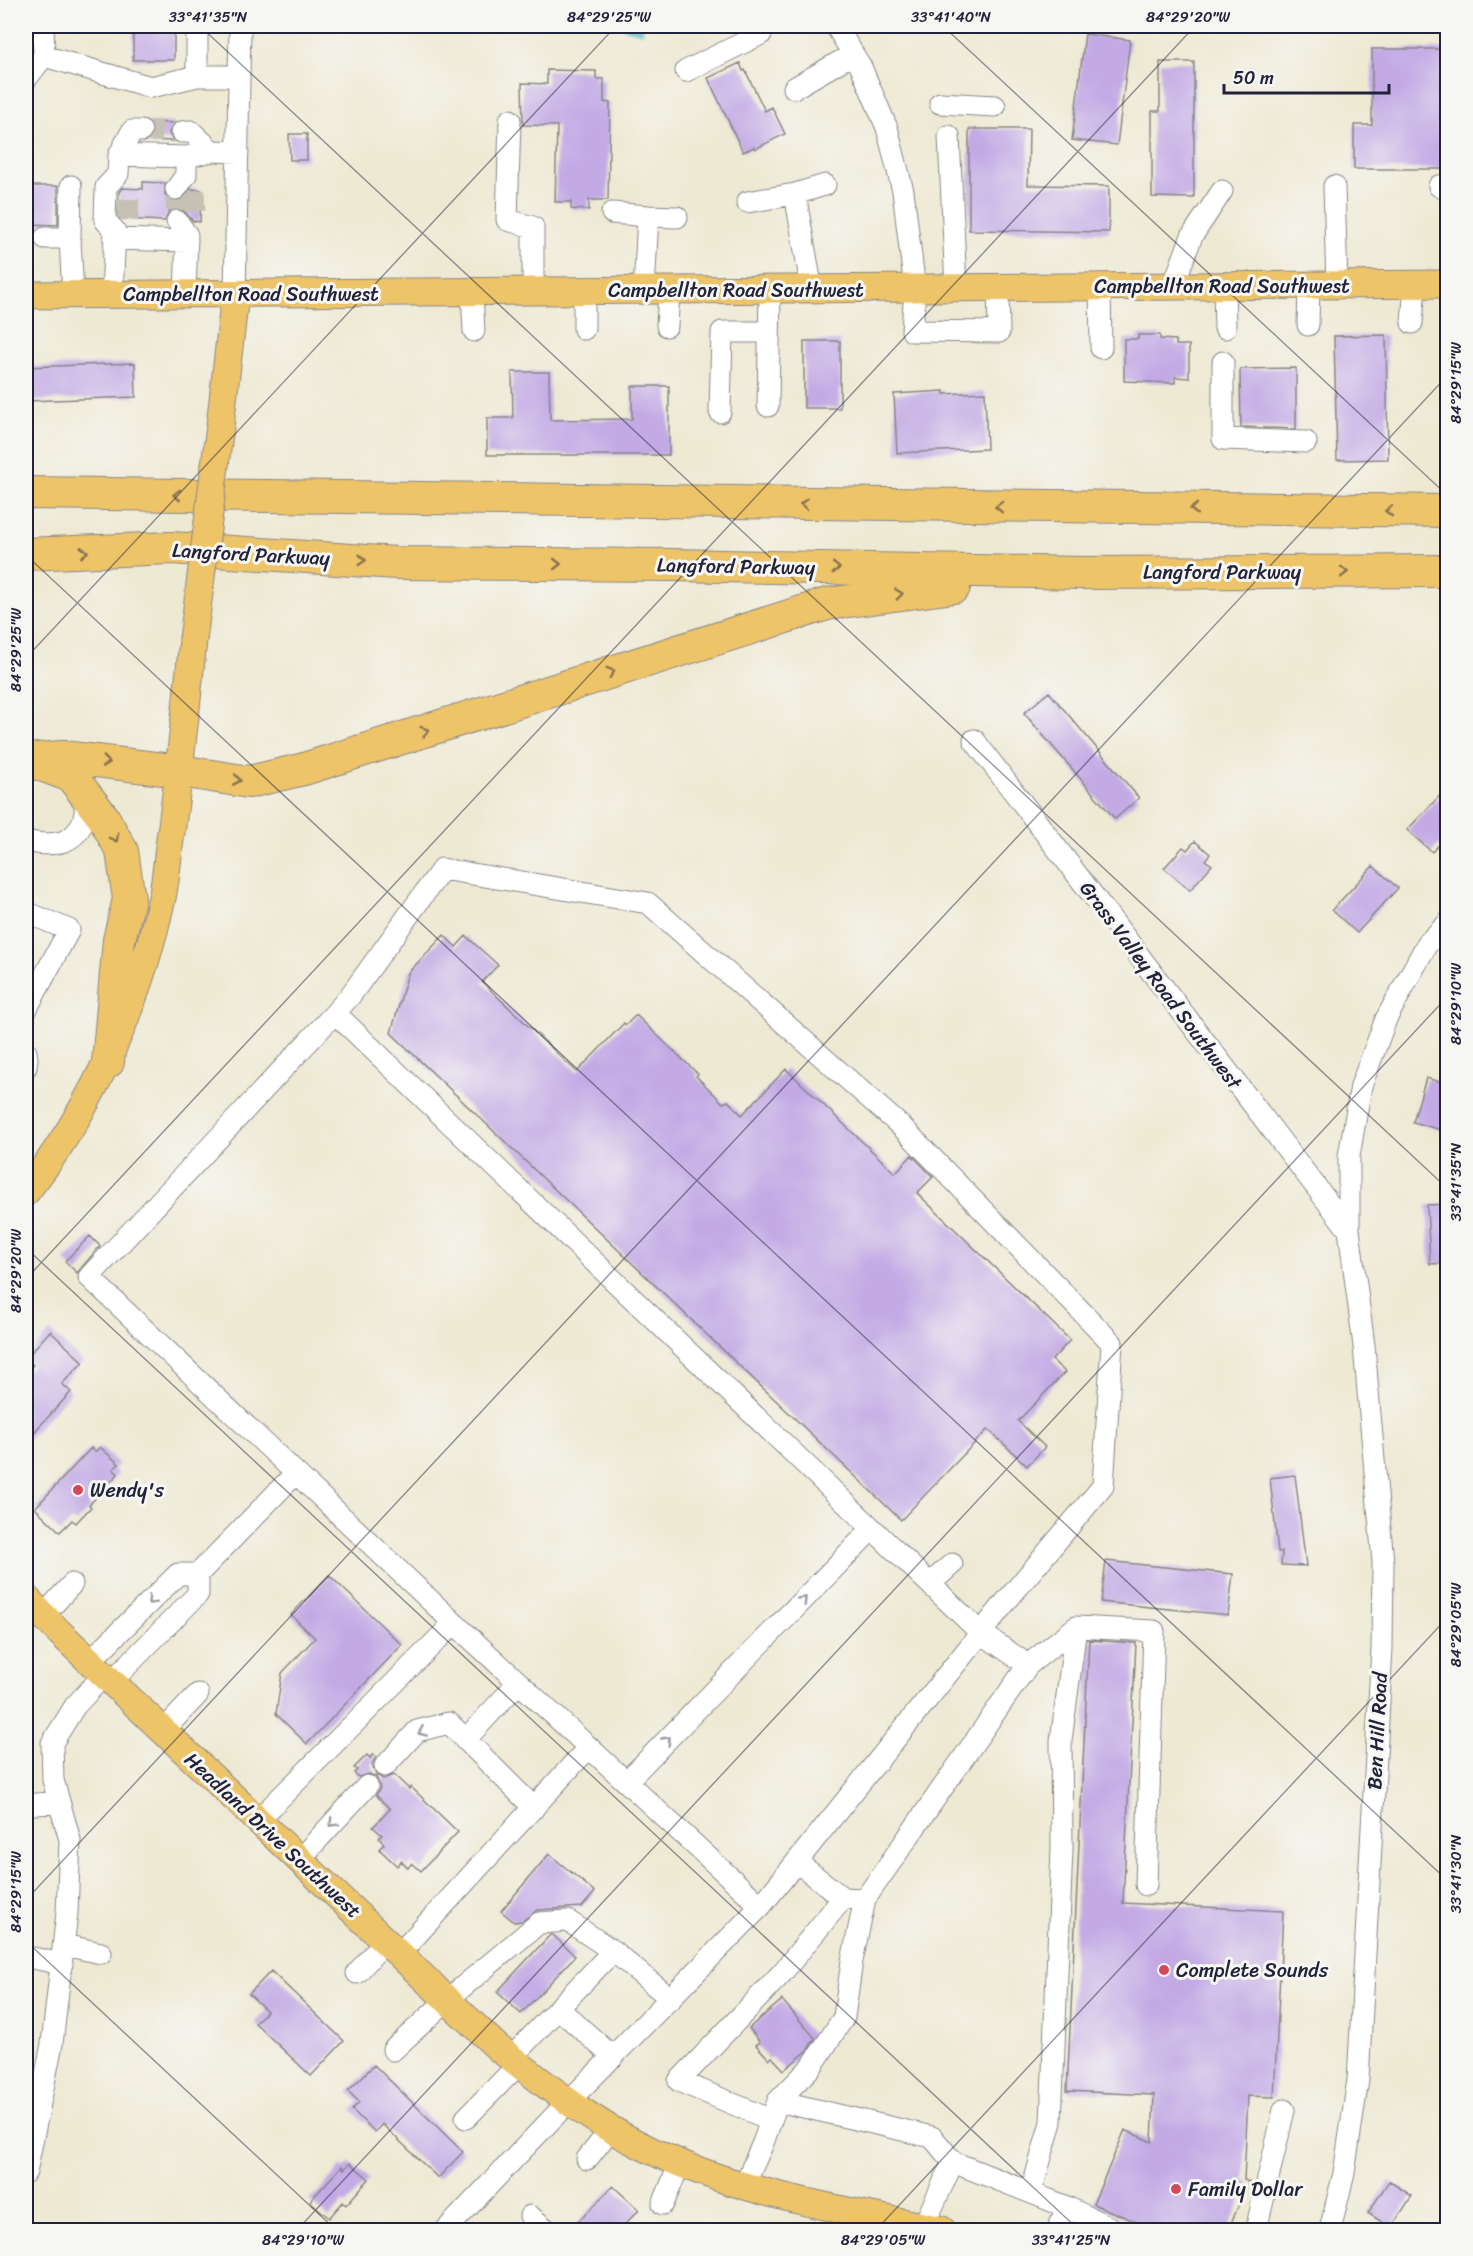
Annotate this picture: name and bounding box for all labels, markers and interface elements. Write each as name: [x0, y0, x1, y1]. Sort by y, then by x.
text: 33°41'35"N: [169, 4, 248, 30]
text: 84°29'25"W: [567, 4, 651, 30]
text: 33°41'40"N: [911, 4, 991, 30]
text: 84°29'20"W: [1146, 4, 1231, 30]
scale bar: [1224, 57, 1389, 95]
text: 50 m: [1233, 62, 1274, 94]
street label: Campbellton Road Southwest: [1094, 269, 1350, 304]
street label: Campbellton Road Southwest: [608, 273, 864, 308]
street label: Campbellton Road Southwest: [123, 277, 379, 312]
text: 84°29'15"W: [1443, 342, 1469, 424]
one-way arrow: [173, 489, 182, 502]
one-way arrow: [800, 498, 809, 510]
one-way arrow: [995, 501, 1004, 513]
one-way arrow: [1190, 503, 1199, 515]
one-way arrow: [1385, 505, 1394, 517]
street label: Langford Parkway: [171, 533, 332, 576]
one-way arrow: [79, 545, 88, 558]
street label: Langford Parkway: [657, 548, 816, 585]
one-way arrow: [358, 554, 367, 567]
street label: Langford Parkway: [1143, 555, 1302, 590]
one-way arrow: [553, 558, 562, 570]
one-way arrow: [832, 562, 841, 574]
one-way arrow: [1340, 565, 1349, 578]
one-way arrow: [895, 588, 904, 600]
text: 84°29'25"W: [3, 608, 29, 692]
one-way arrow: [605, 667, 616, 679]
one-way arrow: [419, 725, 430, 738]
one-way arrow: [101, 755, 110, 768]
one-way arrow: [232, 773, 242, 786]
one-way arrow: [108, 832, 119, 842]
street label: Grass Valley Road Southwest: [1070, 874, 1251, 1098]
text: 84°29'10"W: [1443, 963, 1469, 1045]
text: 33°41'35"N: [1443, 1142, 1469, 1221]
text: 84°29'20"W: [3, 1228, 29, 1313]
place label: Wendy's: [90, 1473, 165, 1508]
marker: Wendy's: [71, 1483, 85, 1497]
text: 84°29'05"W: [1443, 1582, 1469, 1667]
one-way arrow: [147, 1593, 158, 1604]
one-way arrow: [796, 1596, 807, 1607]
street label: Ben Hill Road: [1357, 1670, 1398, 1791]
one-way arrow: [418, 1725, 429, 1737]
one-way arrow: [660, 1736, 671, 1747]
street label: Headland Drive Southwest: [176, 1743, 370, 1928]
one-way arrow: [329, 1816, 340, 1827]
text: 33°41'30"N: [1443, 1834, 1469, 1913]
text: 84°29'15"W: [3, 1851, 29, 1933]
place label: Complete Sounds: [1176, 1953, 1329, 1988]
marker: Complete Sounds: [1157, 1963, 1171, 1977]
place label: Family Dollar: [1188, 2172, 1303, 2207]
marker: Family Dollar: [1169, 2182, 1183, 2196]
text: 84°29'10"W: [262, 2227, 344, 2253]
text: 84°29'05"W: [841, 2227, 926, 2253]
text: 33°41'25"N: [1032, 2227, 1111, 2253]

